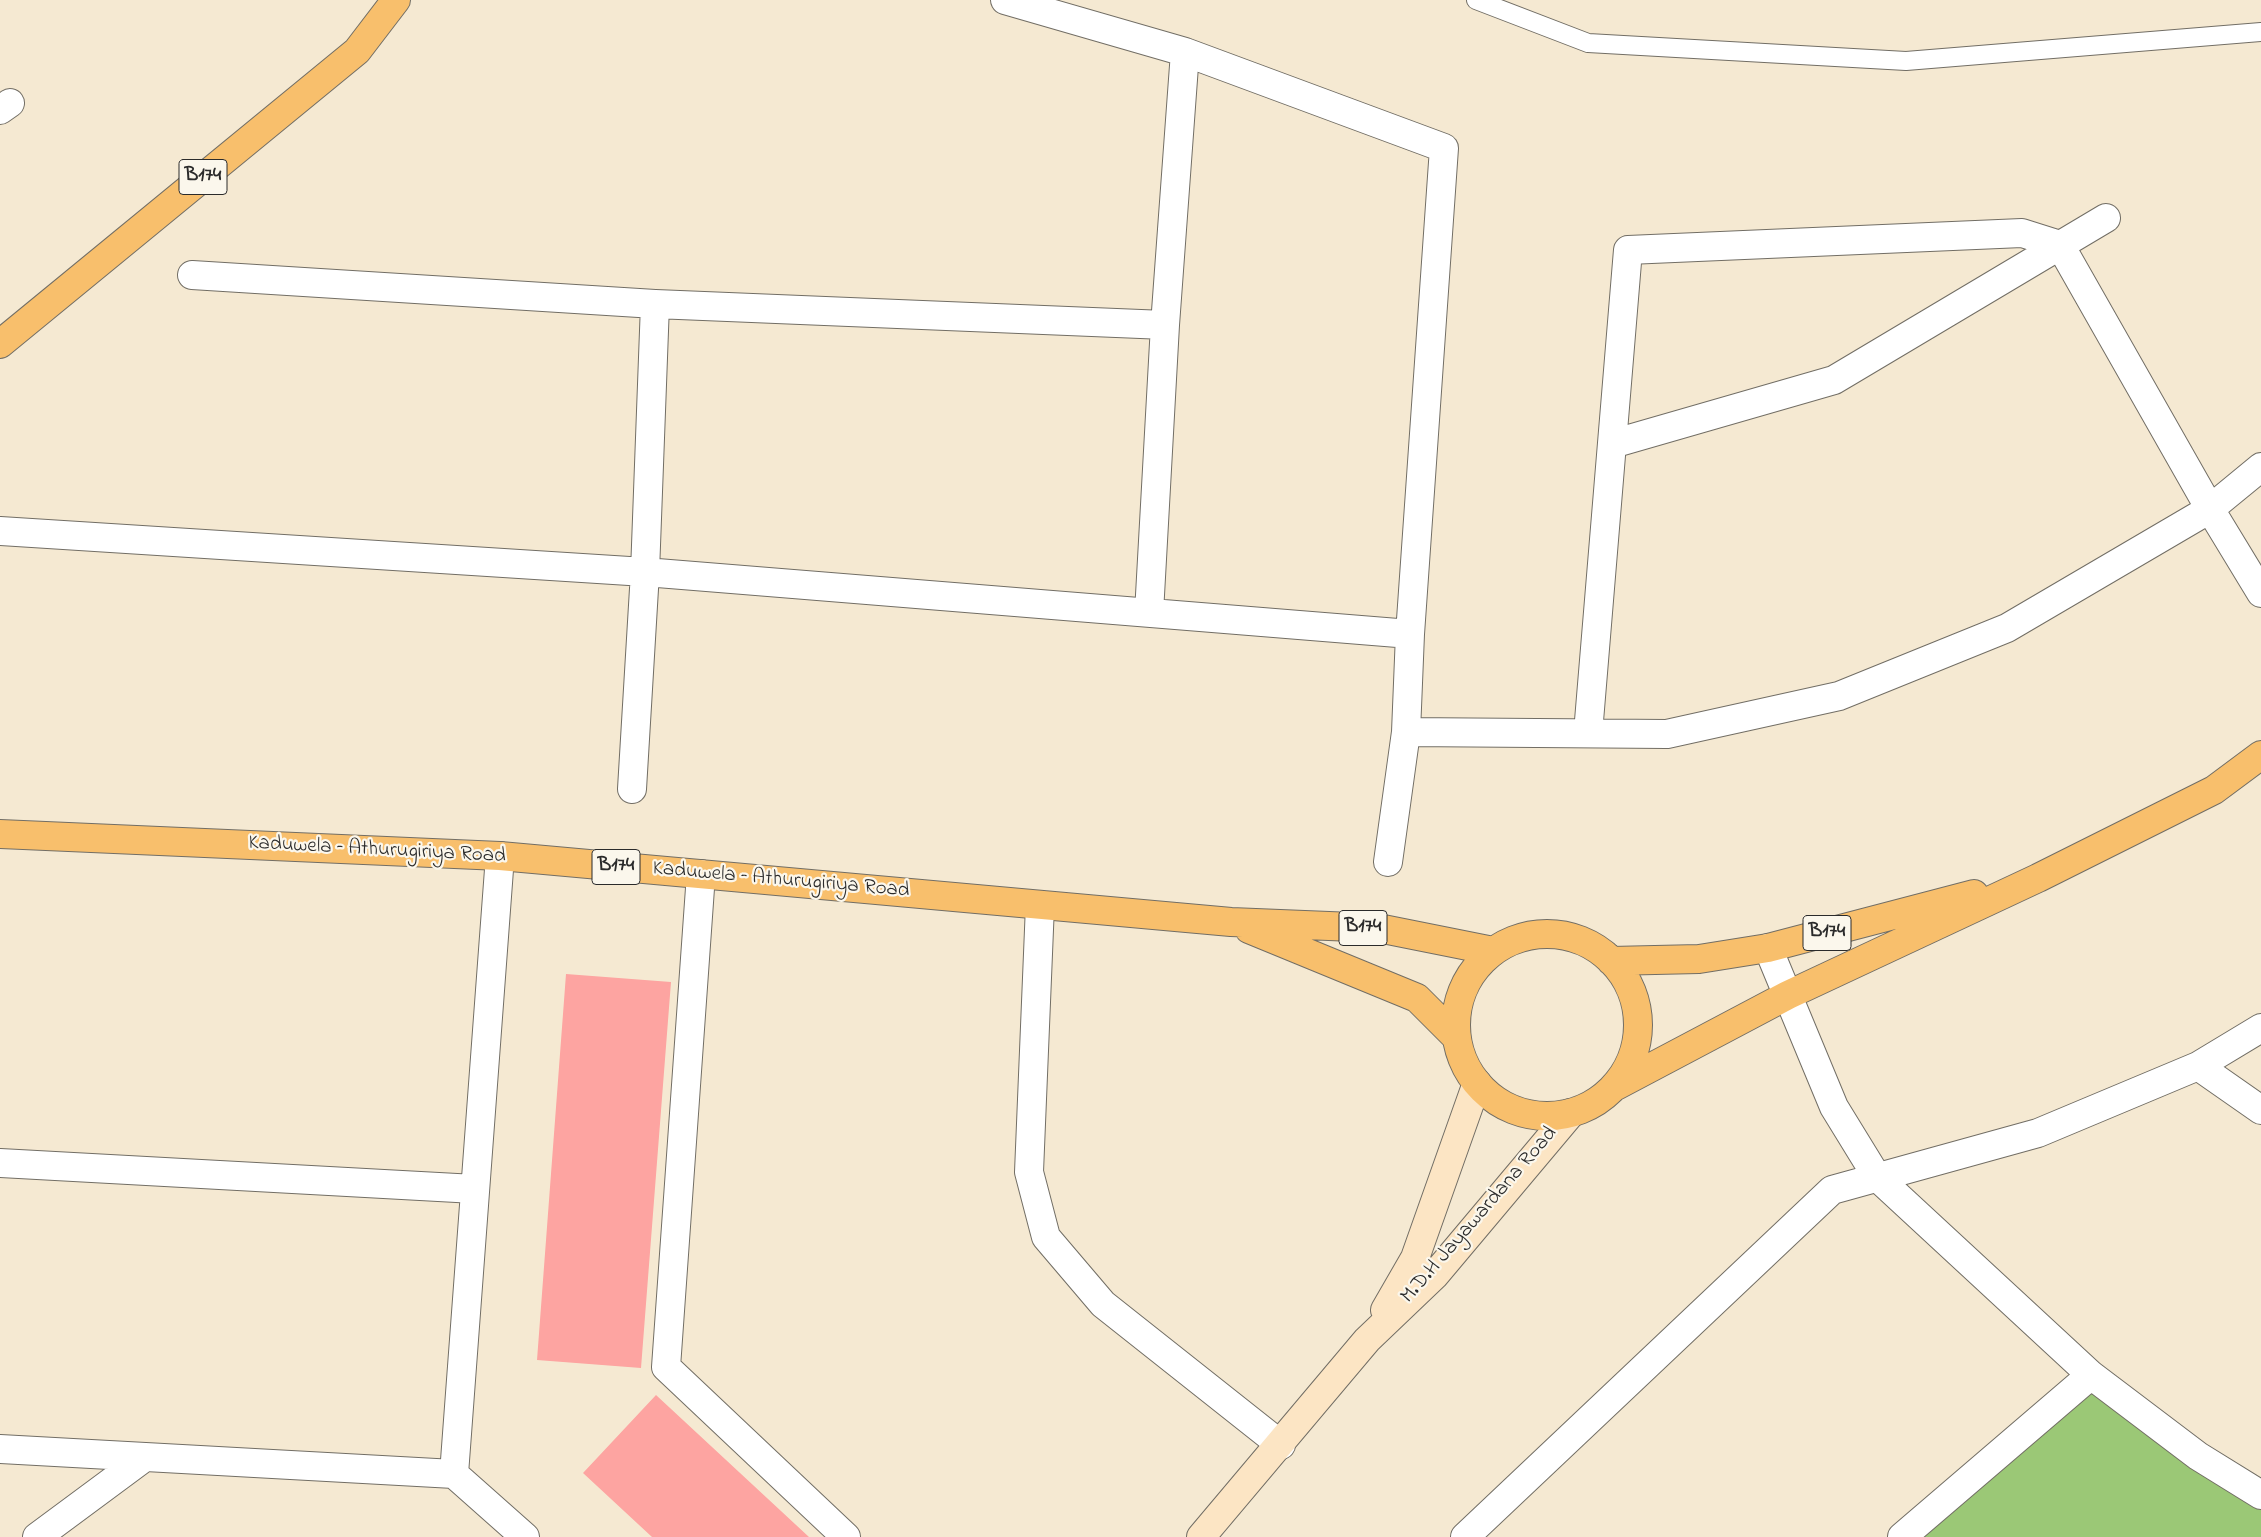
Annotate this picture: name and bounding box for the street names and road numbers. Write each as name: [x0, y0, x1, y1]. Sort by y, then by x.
road number: B174: [179, 160, 227, 194]
street label: Kaduwela – Athurugiriya Road: [248, 832, 506, 870]
road number: B174: [592, 850, 640, 884]
street label: Kaduwela – Athurugiriya Road: [652, 857, 910, 905]
road number: B174: [1339, 910, 1387, 946]
road number: B174: [1803, 916, 1851, 950]
street label: M.D.H Jayawardana Road: [1396, 1122, 1564, 1310]

